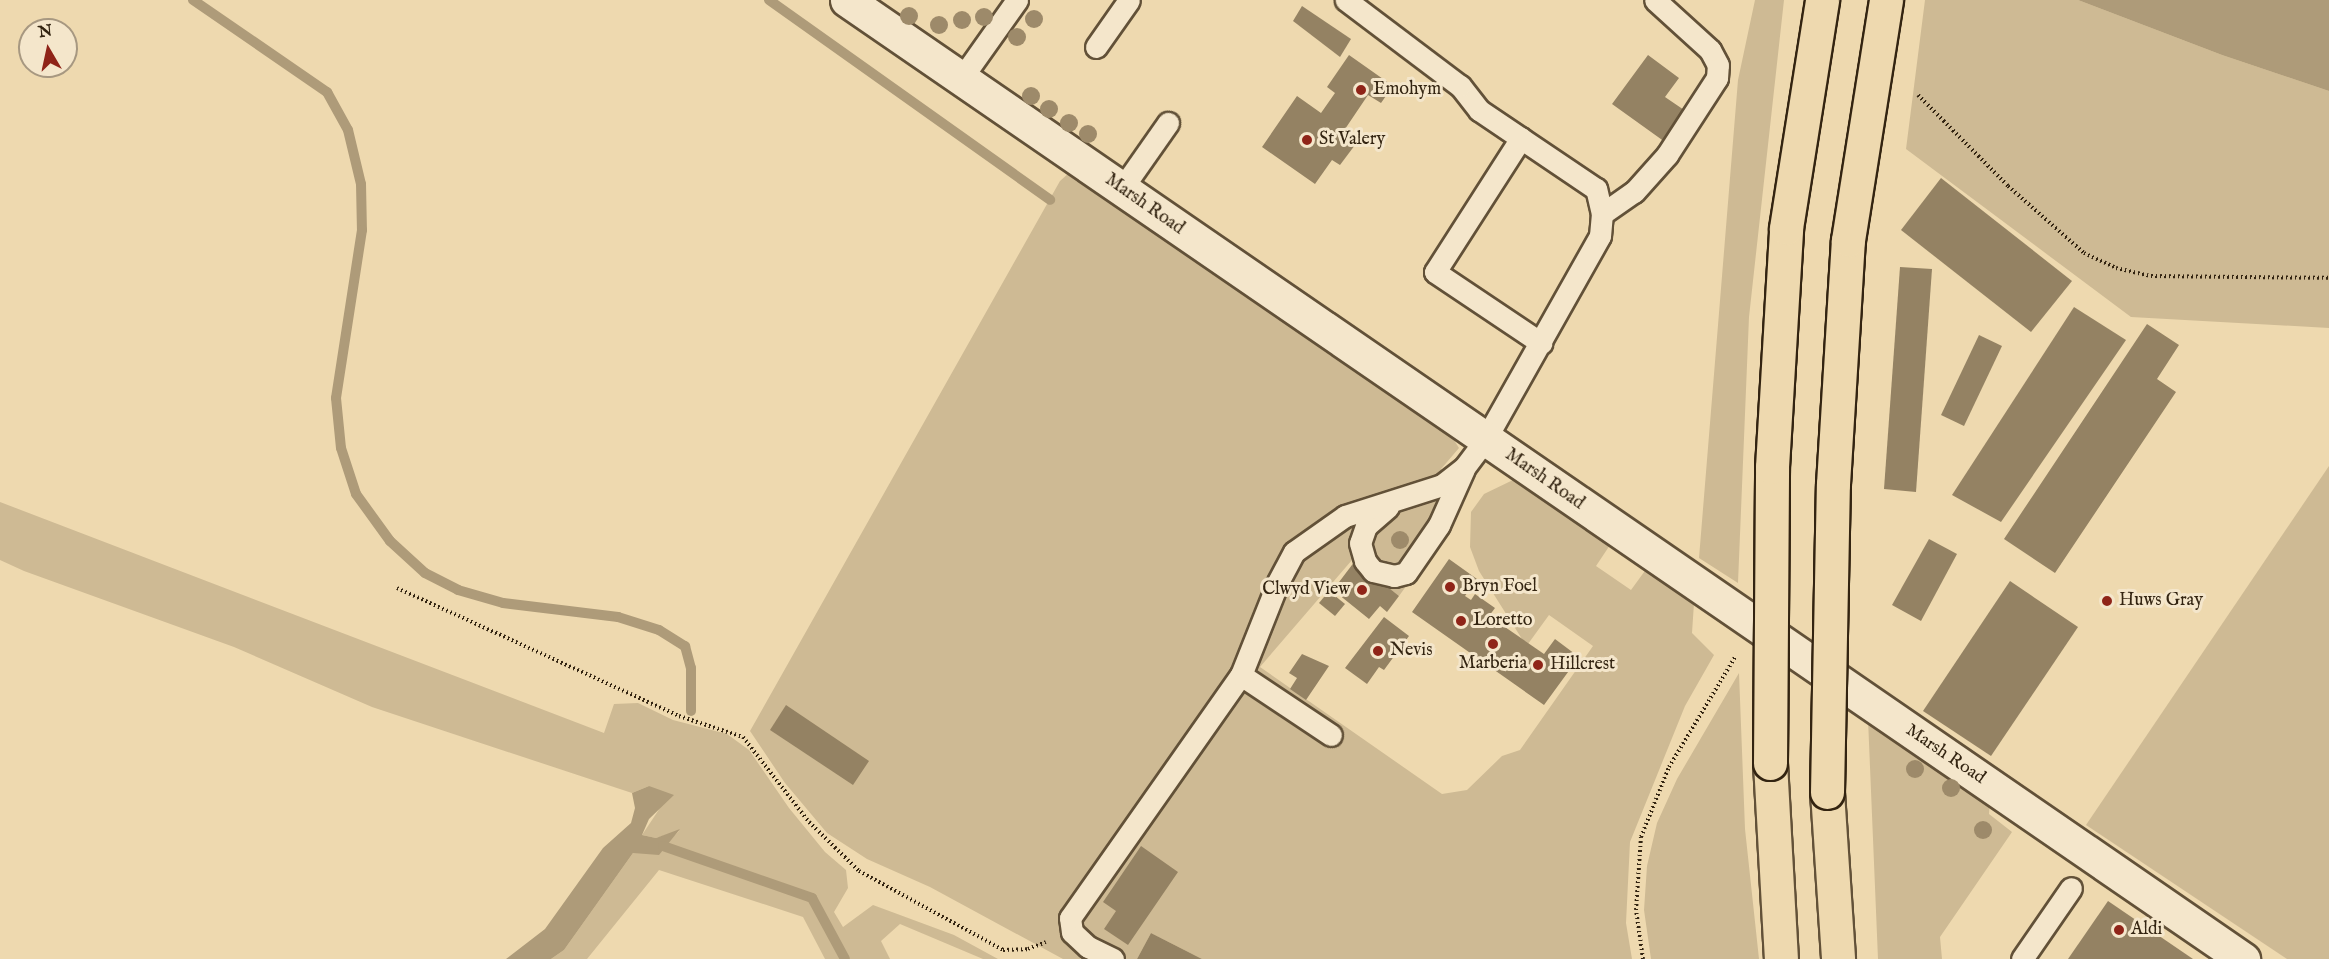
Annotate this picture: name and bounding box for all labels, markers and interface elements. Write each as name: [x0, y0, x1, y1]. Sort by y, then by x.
north arrow: [18, 18, 78, 78]
text: N: [37, 21, 54, 43]
place label: Emohym: [1373, 79, 1441, 101]
marker: Emohym: [1354, 83, 1368, 97]
place label: St Valery: [1319, 129, 1385, 151]
marker: St Valery: [1300, 133, 1314, 147]
street label: Marsh Road: [1100, 170, 1188, 240]
street label: Marsh Road: [1500, 445, 1588, 515]
place label: Bryn Foel: [1462, 576, 1537, 598]
place label: Clwyd View: [1262, 579, 1350, 601]
marker: Bryn Foel: [1443, 580, 1457, 594]
marker: Clwyd View: [1355, 583, 1369, 597]
place label: Huws Gray: [2119, 590, 2203, 612]
marker: Huws Gray: [2100, 594, 2114, 608]
place label: Loretto: [1473, 610, 1533, 632]
marker: Loretto: [1454, 614, 1468, 628]
marker: Marberia: [1486, 637, 1500, 651]
place label: Nevis: [1390, 640, 1433, 662]
marker: Nevis: [1371, 644, 1385, 658]
place label: Marberia: [1459, 653, 1527, 675]
place label: Hillcrest: [1550, 654, 1615, 676]
marker: Hillcrest: [1531, 658, 1545, 672]
street label: Marsh Road: [1901, 720, 1989, 790]
place label: Aldi: [2131, 919, 2162, 941]
marker: Aldi: [2112, 923, 2126, 937]

